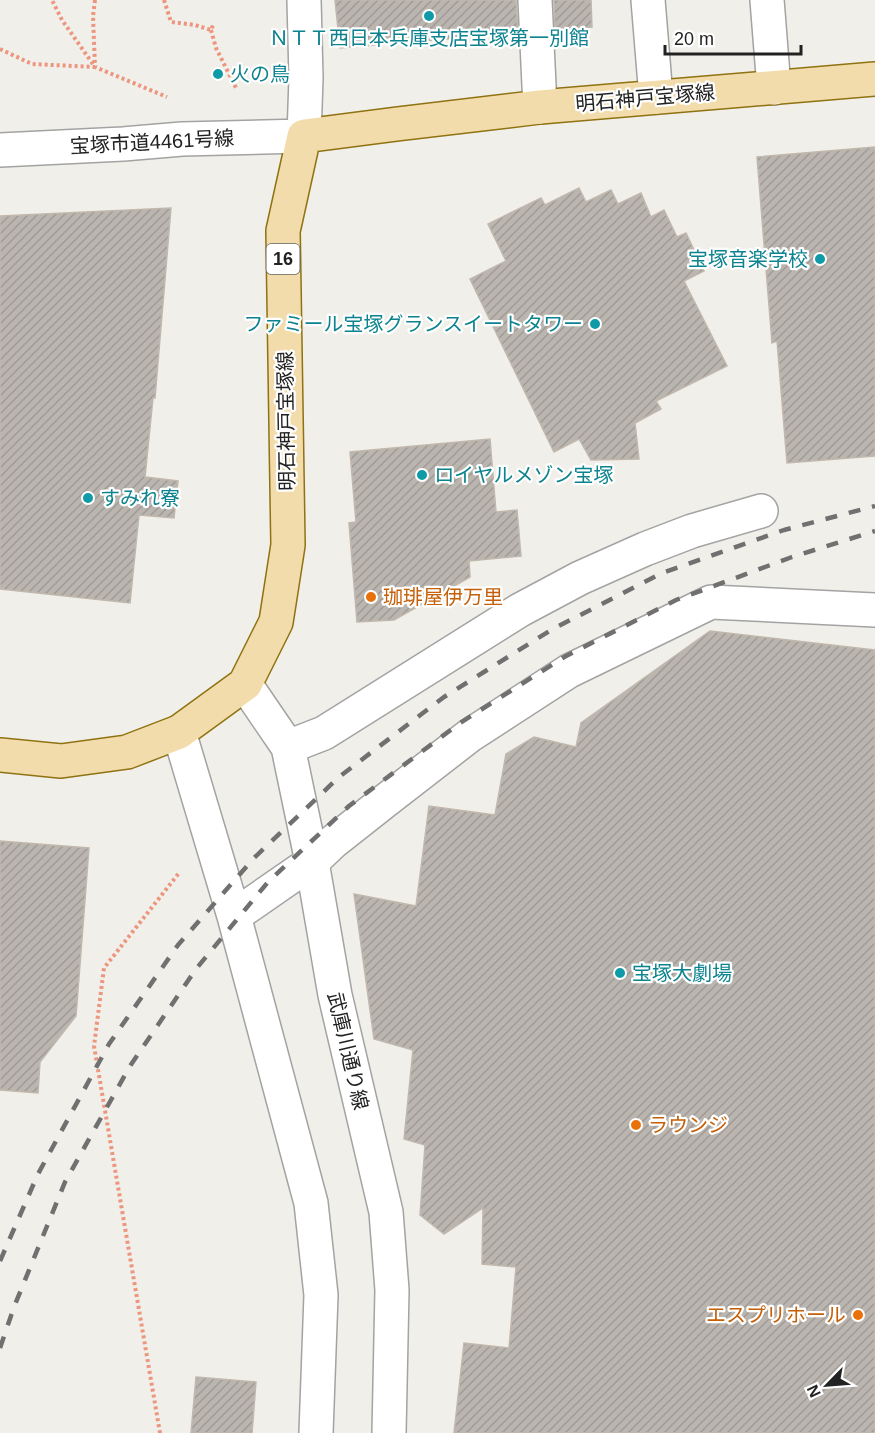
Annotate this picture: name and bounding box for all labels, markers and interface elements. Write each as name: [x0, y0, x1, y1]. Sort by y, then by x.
marker: ＮＴＴ西日本兵庫支店宝塚第一別館: [422, 9, 436, 23]
scale bar: [665, 18, 802, 56]
place label: ＮＴＴ西日本兵庫支店宝塚第一別館: [269, 27, 589, 49]
text: 20 m: [674, 29, 714, 49]
place label: 火の鳥: [230, 63, 290, 85]
marker: 火の鳥: [211, 67, 225, 81]
street label: 明石神戸宝塚線: [574, 81, 716, 115]
street label: 宝塚市道4461号線: [69, 127, 235, 157]
road number: 16: [266, 244, 300, 274]
place label: 宝塚音楽学校: [688, 248, 808, 270]
marker: 宝塚音楽学校: [813, 252, 827, 266]
place label: ファミール宝塚グランスイートタワー: [243, 313, 583, 335]
marker: ファミール宝塚グランスイートタワー: [588, 317, 602, 331]
street label: 明石神戸宝塚線: [274, 351, 298, 491]
place label: ロイヤルメゾン宝塚: [434, 464, 613, 486]
marker: ロイヤルメゾン宝塚: [415, 468, 429, 482]
place label: すみれ寮: [100, 487, 180, 509]
marker: すみれ寮: [81, 491, 95, 505]
place label: 珈琲屋伊万里: [383, 586, 503, 608]
marker: 珈琲屋伊万里: [364, 590, 378, 604]
place label: 宝塚大劇場: [632, 962, 732, 984]
marker: 宝塚大劇場: [613, 966, 627, 980]
street label: 武庫川通り線: [324, 990, 372, 1112]
place label: ラウンジ: [648, 1114, 728, 1136]
marker: ラウンジ: [629, 1118, 643, 1132]
place label: エスプリホール: [706, 1304, 846, 1326]
marker: エスプリホール: [851, 1308, 865, 1322]
north arrow: [797, 1355, 857, 1415]
text: N: [804, 1382, 824, 1400]

